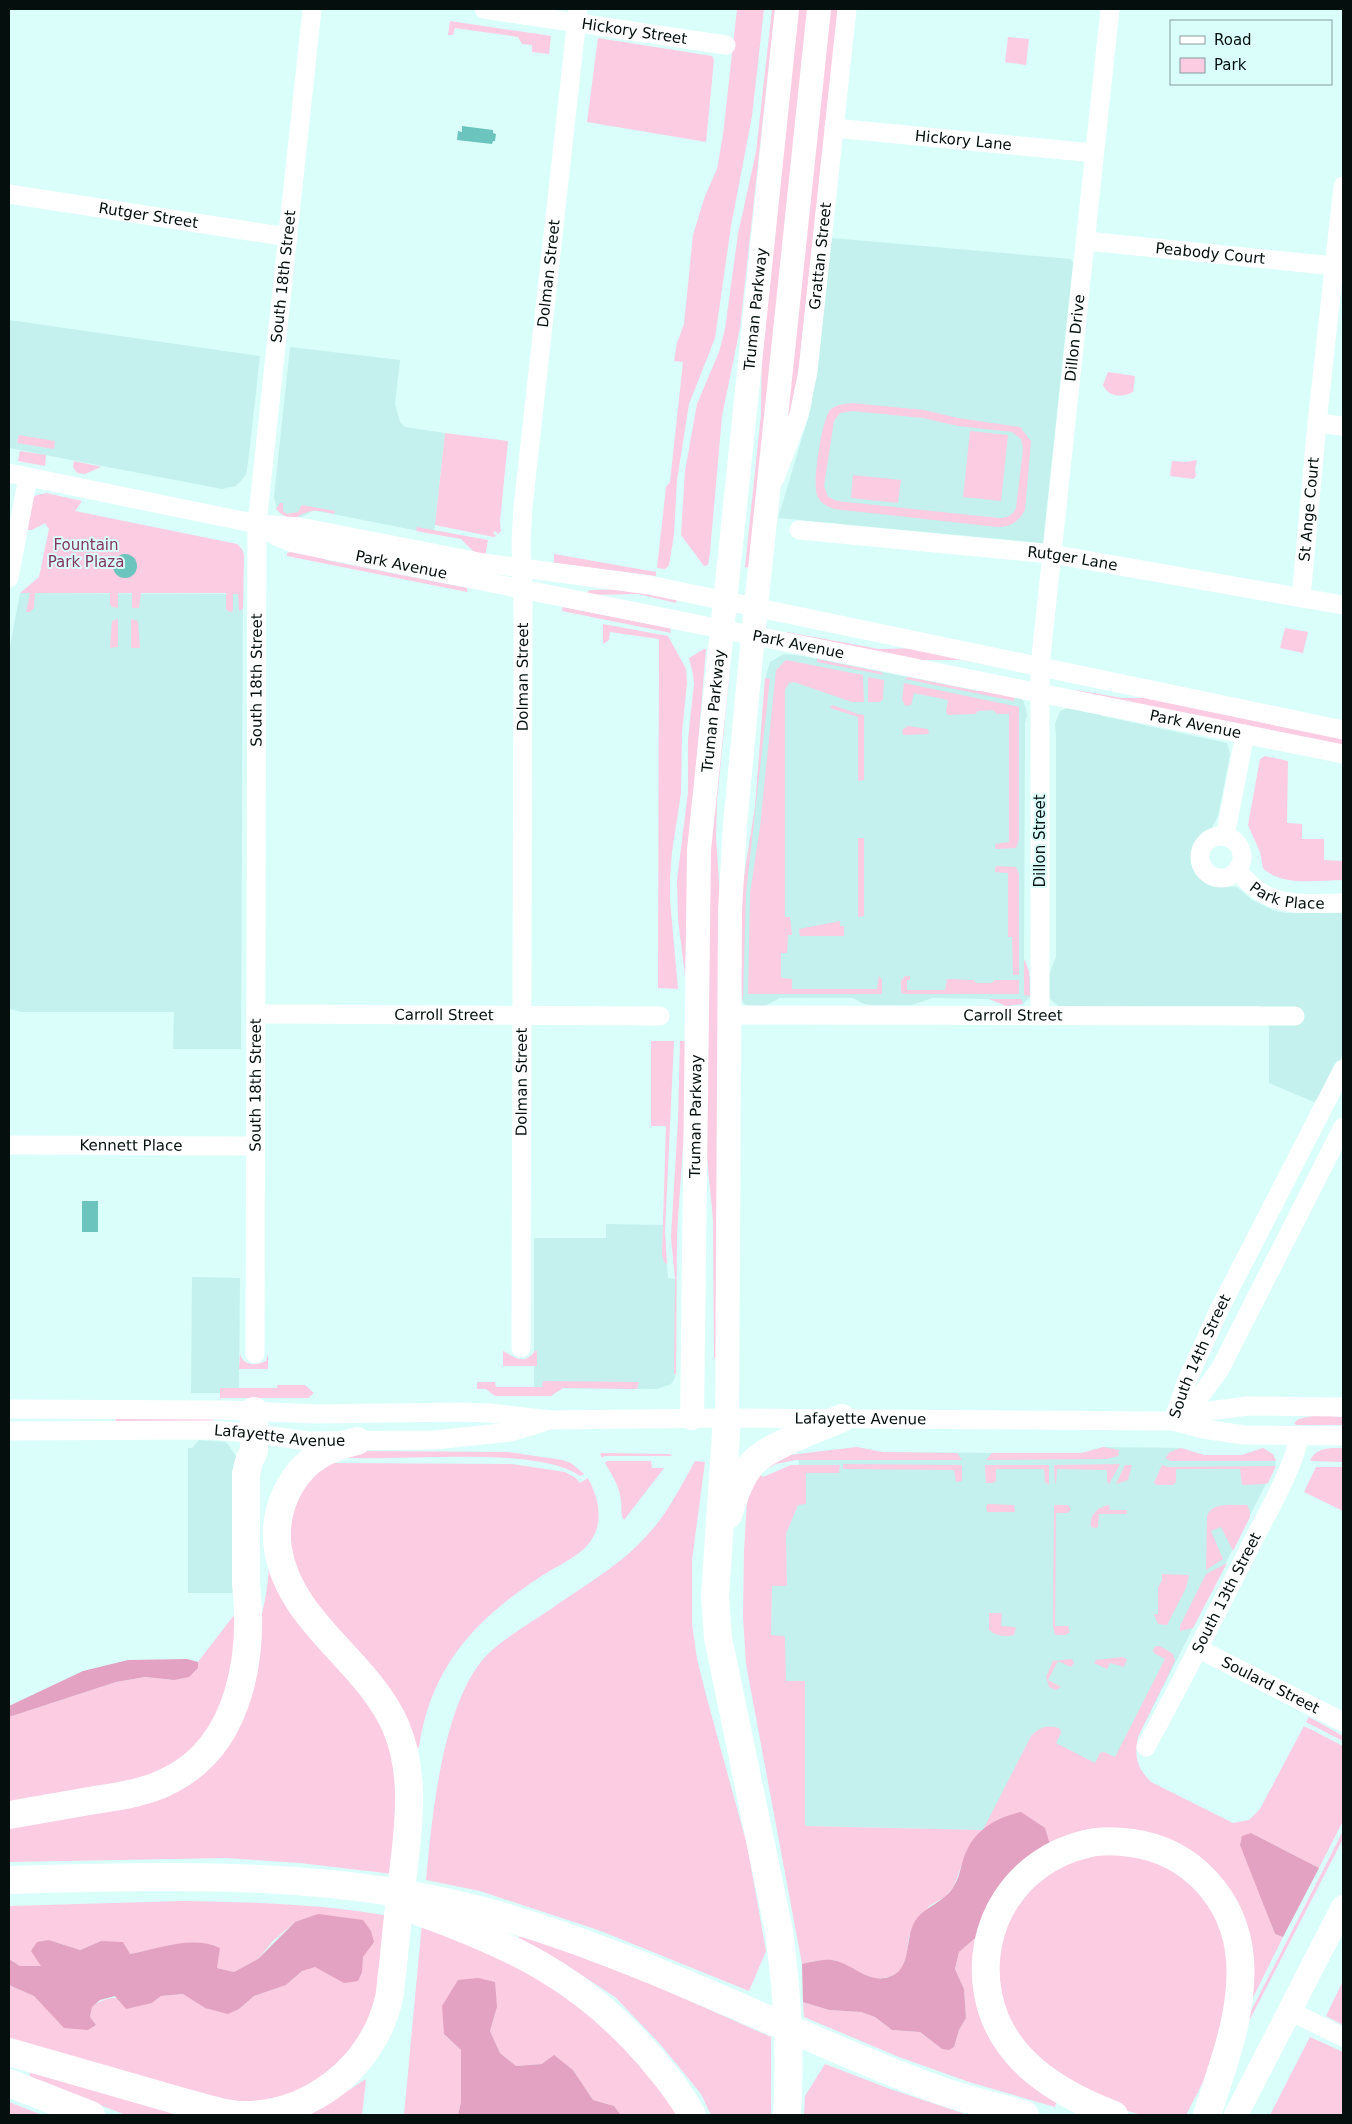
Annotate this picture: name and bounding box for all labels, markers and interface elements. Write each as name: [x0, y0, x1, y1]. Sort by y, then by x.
street label: Hickory Street: [580, 15, 688, 48]
legend: [1170, 20, 1332, 85]
text: Road: [1214, 31, 1252, 49]
text: Park: [1214, 56, 1247, 74]
street label: Hickory Lane: [914, 127, 1013, 154]
street label: Rutger Street: [97, 199, 199, 232]
street label: Grattan Street: [806, 201, 835, 311]
street label: South 18th Street: [267, 209, 299, 344]
street label: Dolman Street: [534, 218, 564, 329]
street label: Peabody Court: [1155, 239, 1266, 268]
street label: Truman Parkway: [740, 246, 771, 372]
street label: Dillon Drive: [1061, 293, 1089, 382]
street label: St Ange Court: [1295, 456, 1323, 562]
park label: Fountain Park Plaza: [48, 536, 124, 571]
street label: Rutger Lane: [1027, 543, 1119, 574]
street label: Park Avenue: [354, 547, 449, 583]
street label: South 18th Street: [247, 613, 266, 747]
street label: Dolman Street: [514, 623, 532, 731]
street label: Park Avenue: [751, 627, 846, 663]
street label: Truman Parkway: [698, 648, 729, 774]
street label: Park Avenue: [1148, 706, 1243, 742]
street label: Dillon Street: [1031, 794, 1049, 888]
street label: Park Place: [1246, 878, 1325, 913]
street label: Carroll Street: [394, 1006, 494, 1024]
street label: Carroll Street: [963, 1006, 1063, 1025]
street label: South 18th Street: [246, 1018, 265, 1152]
street label: Dolman Street: [513, 1028, 531, 1136]
street label: Truman Parkway: [686, 1054, 705, 1179]
street label: Kennett Place: [79, 1136, 183, 1155]
street label: South 14th Street: [1166, 1291, 1235, 1421]
street label: Lafayette Avenue: [795, 1409, 926, 1428]
street label: Lafayette Avenue: [213, 1421, 345, 1450]
street label: South 13th Street: [1188, 1529, 1265, 1656]
street label: Soulard Street: [1218, 1653, 1322, 1718]

